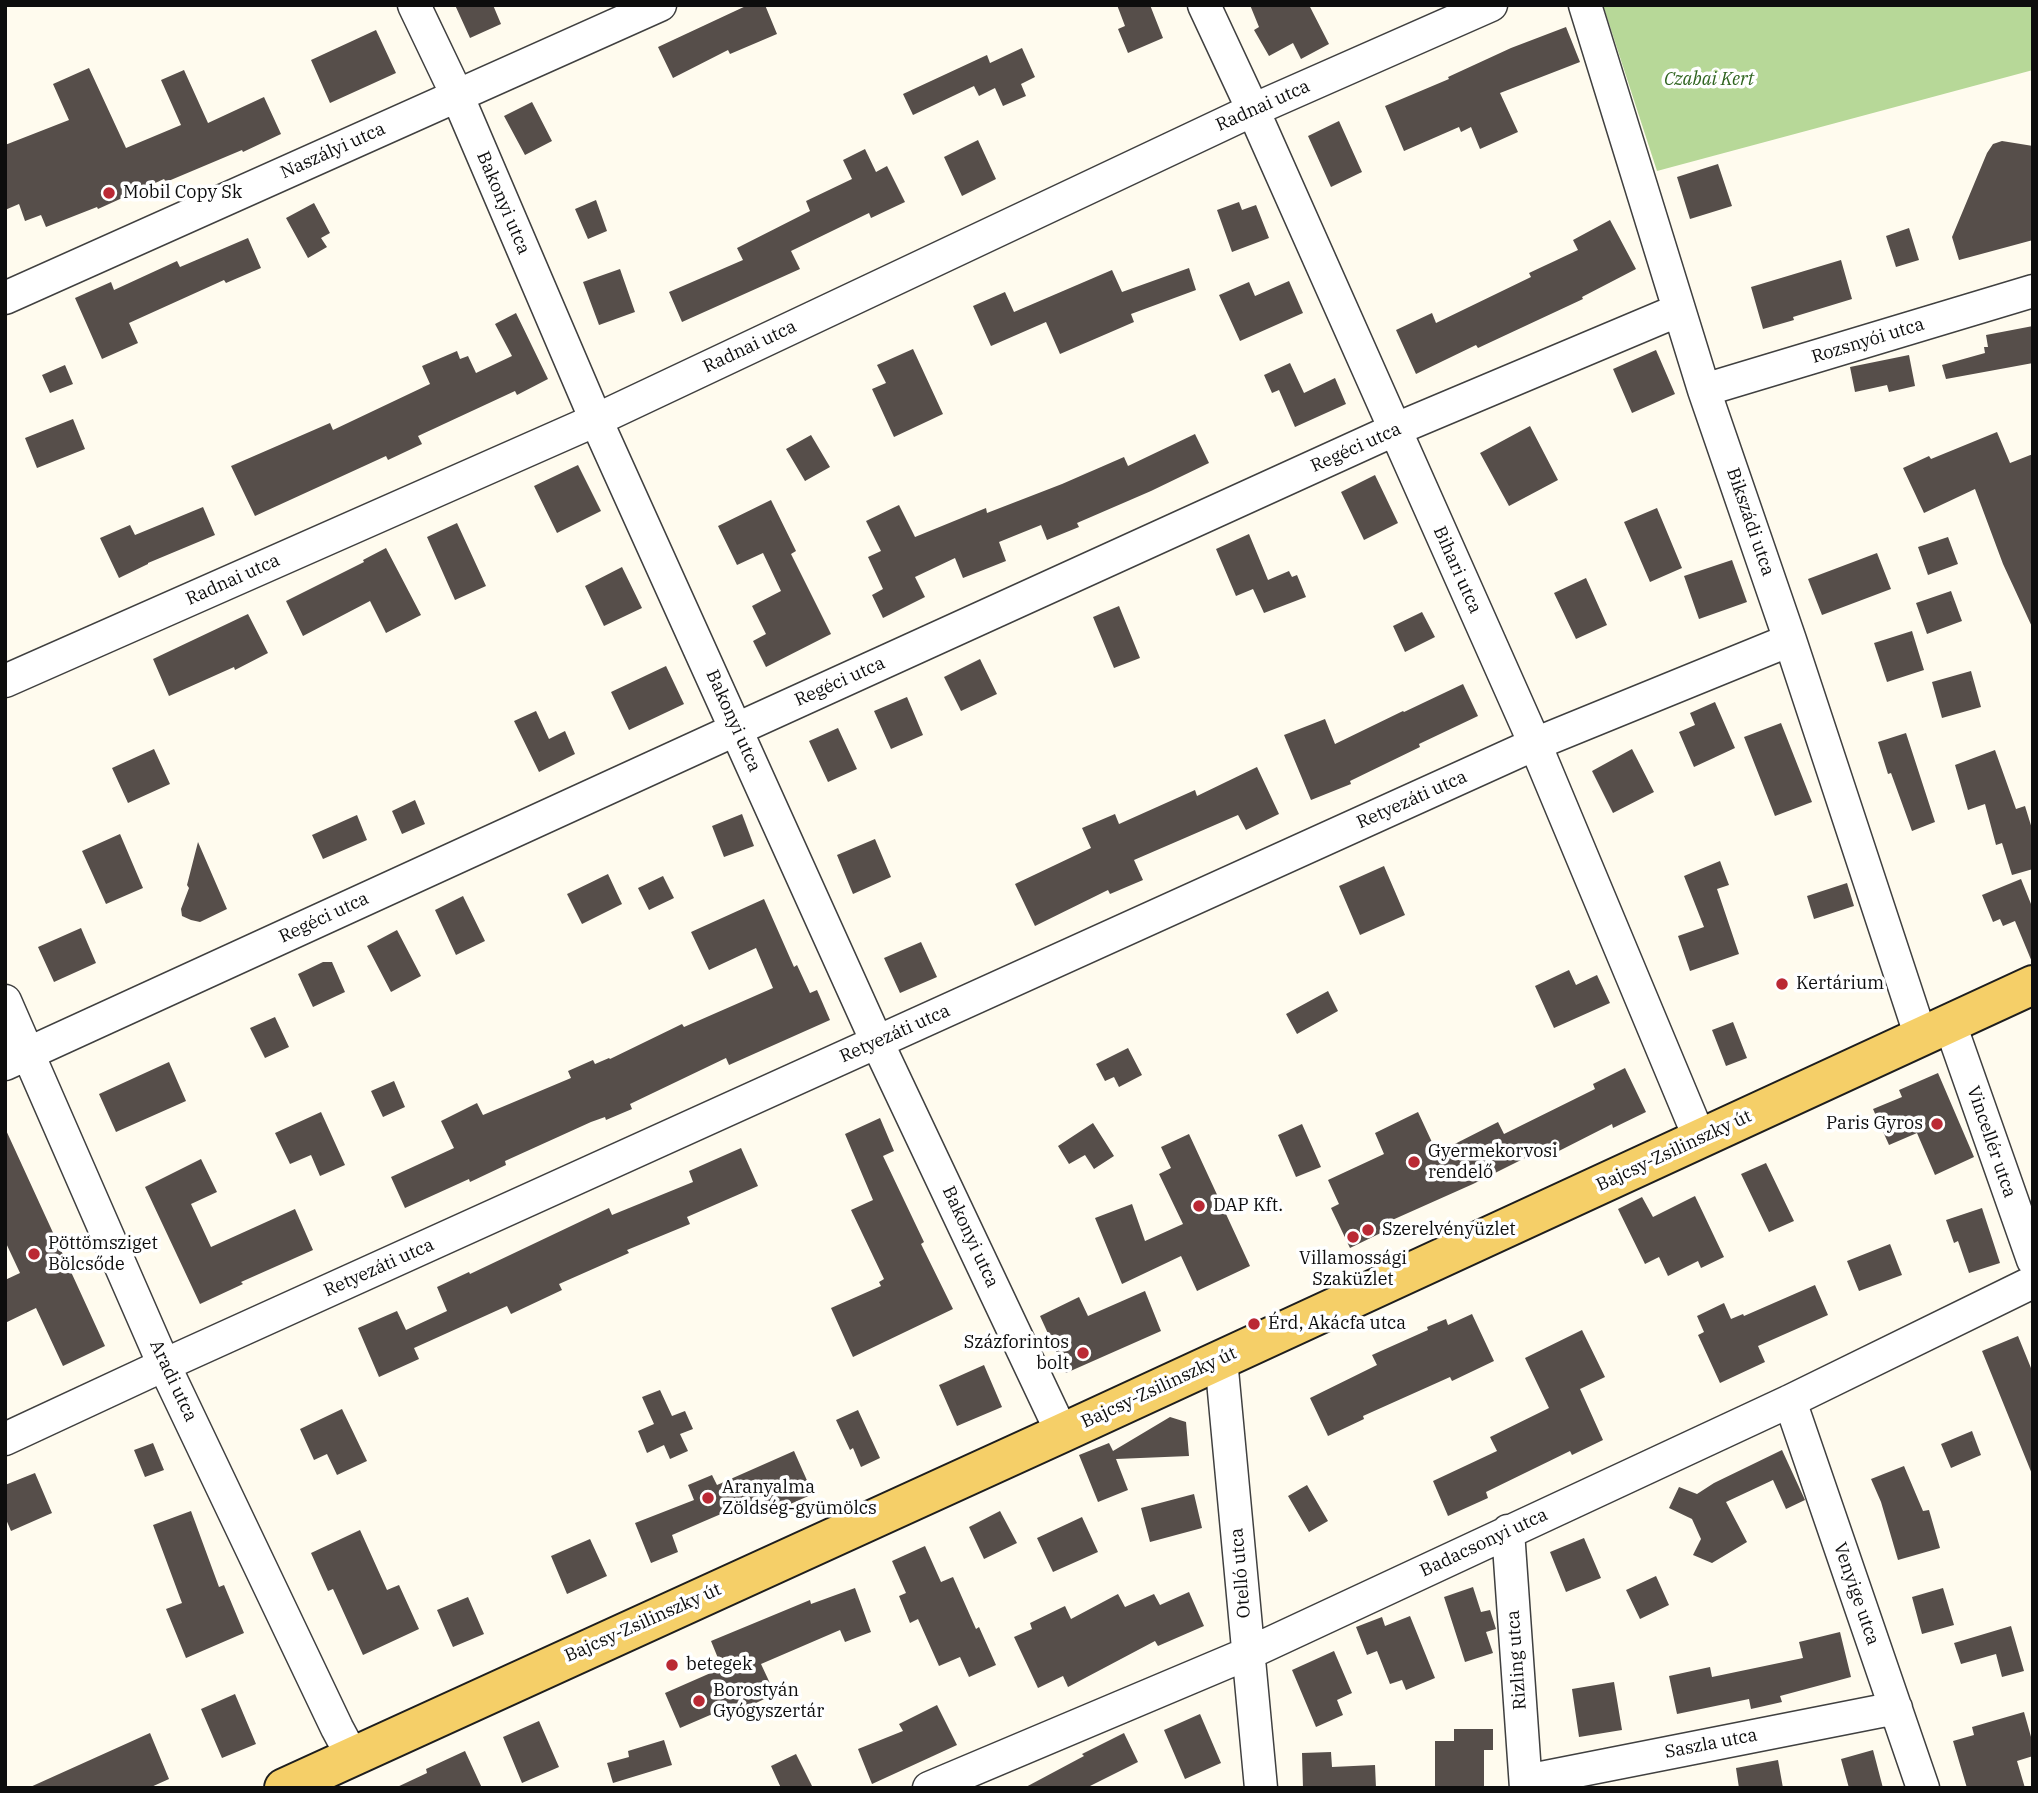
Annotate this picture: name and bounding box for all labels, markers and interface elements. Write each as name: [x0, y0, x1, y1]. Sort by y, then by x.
park label: Czabai Kert: [1664, 69, 1754, 91]
street label: Radnai utca: [1213, 76, 1313, 136]
street label: Naszályi utca: [277, 118, 389, 184]
street label: Bakonyi utca: [472, 148, 534, 258]
place label: Mobil Copy Sk: [123, 182, 242, 204]
marker: Mobil Copy Sk: [101, 185, 117, 201]
street label: Rozsnyói utca: [1809, 314, 1927, 368]
street label: Radnai utca: [700, 316, 800, 378]
street label: Regéci utca: [1308, 419, 1404, 477]
street label: Bikszádi utca: [1721, 465, 1779, 579]
street label: Bihari utca: [1428, 523, 1486, 617]
street label: Radnai utca: [183, 550, 283, 610]
street label: Regéci utca: [792, 653, 888, 711]
street label: Bakonyi utca: [701, 667, 765, 775]
street label: Retyezáti utca: [1354, 766, 1470, 834]
street label: Regéci utca: [276, 888, 372, 948]
place label: Kertárium: [1796, 973, 1884, 995]
marker: Kertárium: [1774, 976, 1790, 992]
street label: Retyezáti utca: [837, 1000, 953, 1068]
street label: Vincellér utca: [1962, 1083, 2020, 1201]
street label: Bajcsy-Zsilinszky út: [1593, 1106, 1755, 1196]
place label: Paris Gyros: [1826, 1113, 1923, 1135]
marker: Paris Gyros: [1929, 1116, 1945, 1132]
place label: Gyermekorvosi rendelő: [1428, 1141, 1558, 1184]
marker: Gyermekorvosi rendelő: [1406, 1154, 1422, 1170]
street label: Bakonyi utca: [937, 1183, 1003, 1291]
place label: DAP Kft.: [1213, 1195, 1283, 1217]
marker: DAP Kft.: [1191, 1198, 1207, 1214]
place label: Szerelvényüzlet: [1382, 1219, 1516, 1241]
marker: Szerelvényüzlet: [1360, 1222, 1376, 1238]
marker: Villamossági Szaküzlet: [1345, 1229, 1361, 1245]
place label: Pöttömsziget Bölcsőde: [48, 1233, 158, 1276]
street label: Retyezáti utca: [321, 1234, 437, 1302]
marker: Pöttömsziget Bölcsőde: [26, 1246, 42, 1262]
place label: Villamossági Szaküzlet: [1299, 1248, 1407, 1290]
place label: Érd, Akácfa utca: [1268, 1313, 1406, 1335]
marker: Érd, Akácfa utca: [1246, 1316, 1262, 1332]
place label: Százforintos bolt: [964, 1332, 1069, 1374]
street label: Aradi utca: [145, 1337, 201, 1425]
street label: Bajcsy-Zsilinszky út: [1078, 1343, 1240, 1433]
marker: Százforintos bolt: [1075, 1345, 1091, 1361]
place label: Aranyalma Zöldség-gyümölcs: [722, 1477, 877, 1520]
marker: Aranyalma Zöldség-gyümölcs: [700, 1490, 716, 1506]
street label: Badacsonyi utca: [1417, 1504, 1551, 1582]
street label: Otelló utca: [1226, 1527, 1256, 1619]
street label: Venyige utca: [1828, 1540, 1884, 1648]
street label: Bajcsy-Zsilinszky út: [562, 1579, 724, 1667]
street label: Rizling utca: [1503, 1609, 1531, 1711]
place label: betegek: [686, 1654, 752, 1676]
marker: betegek: [664, 1657, 680, 1673]
place label: Borostyán Gyógyszertár: [713, 1680, 824, 1722]
marker: Borostyán Gyógyszertár: [691, 1693, 707, 1709]
street label: Saszla utca: [1663, 1724, 1759, 1764]

